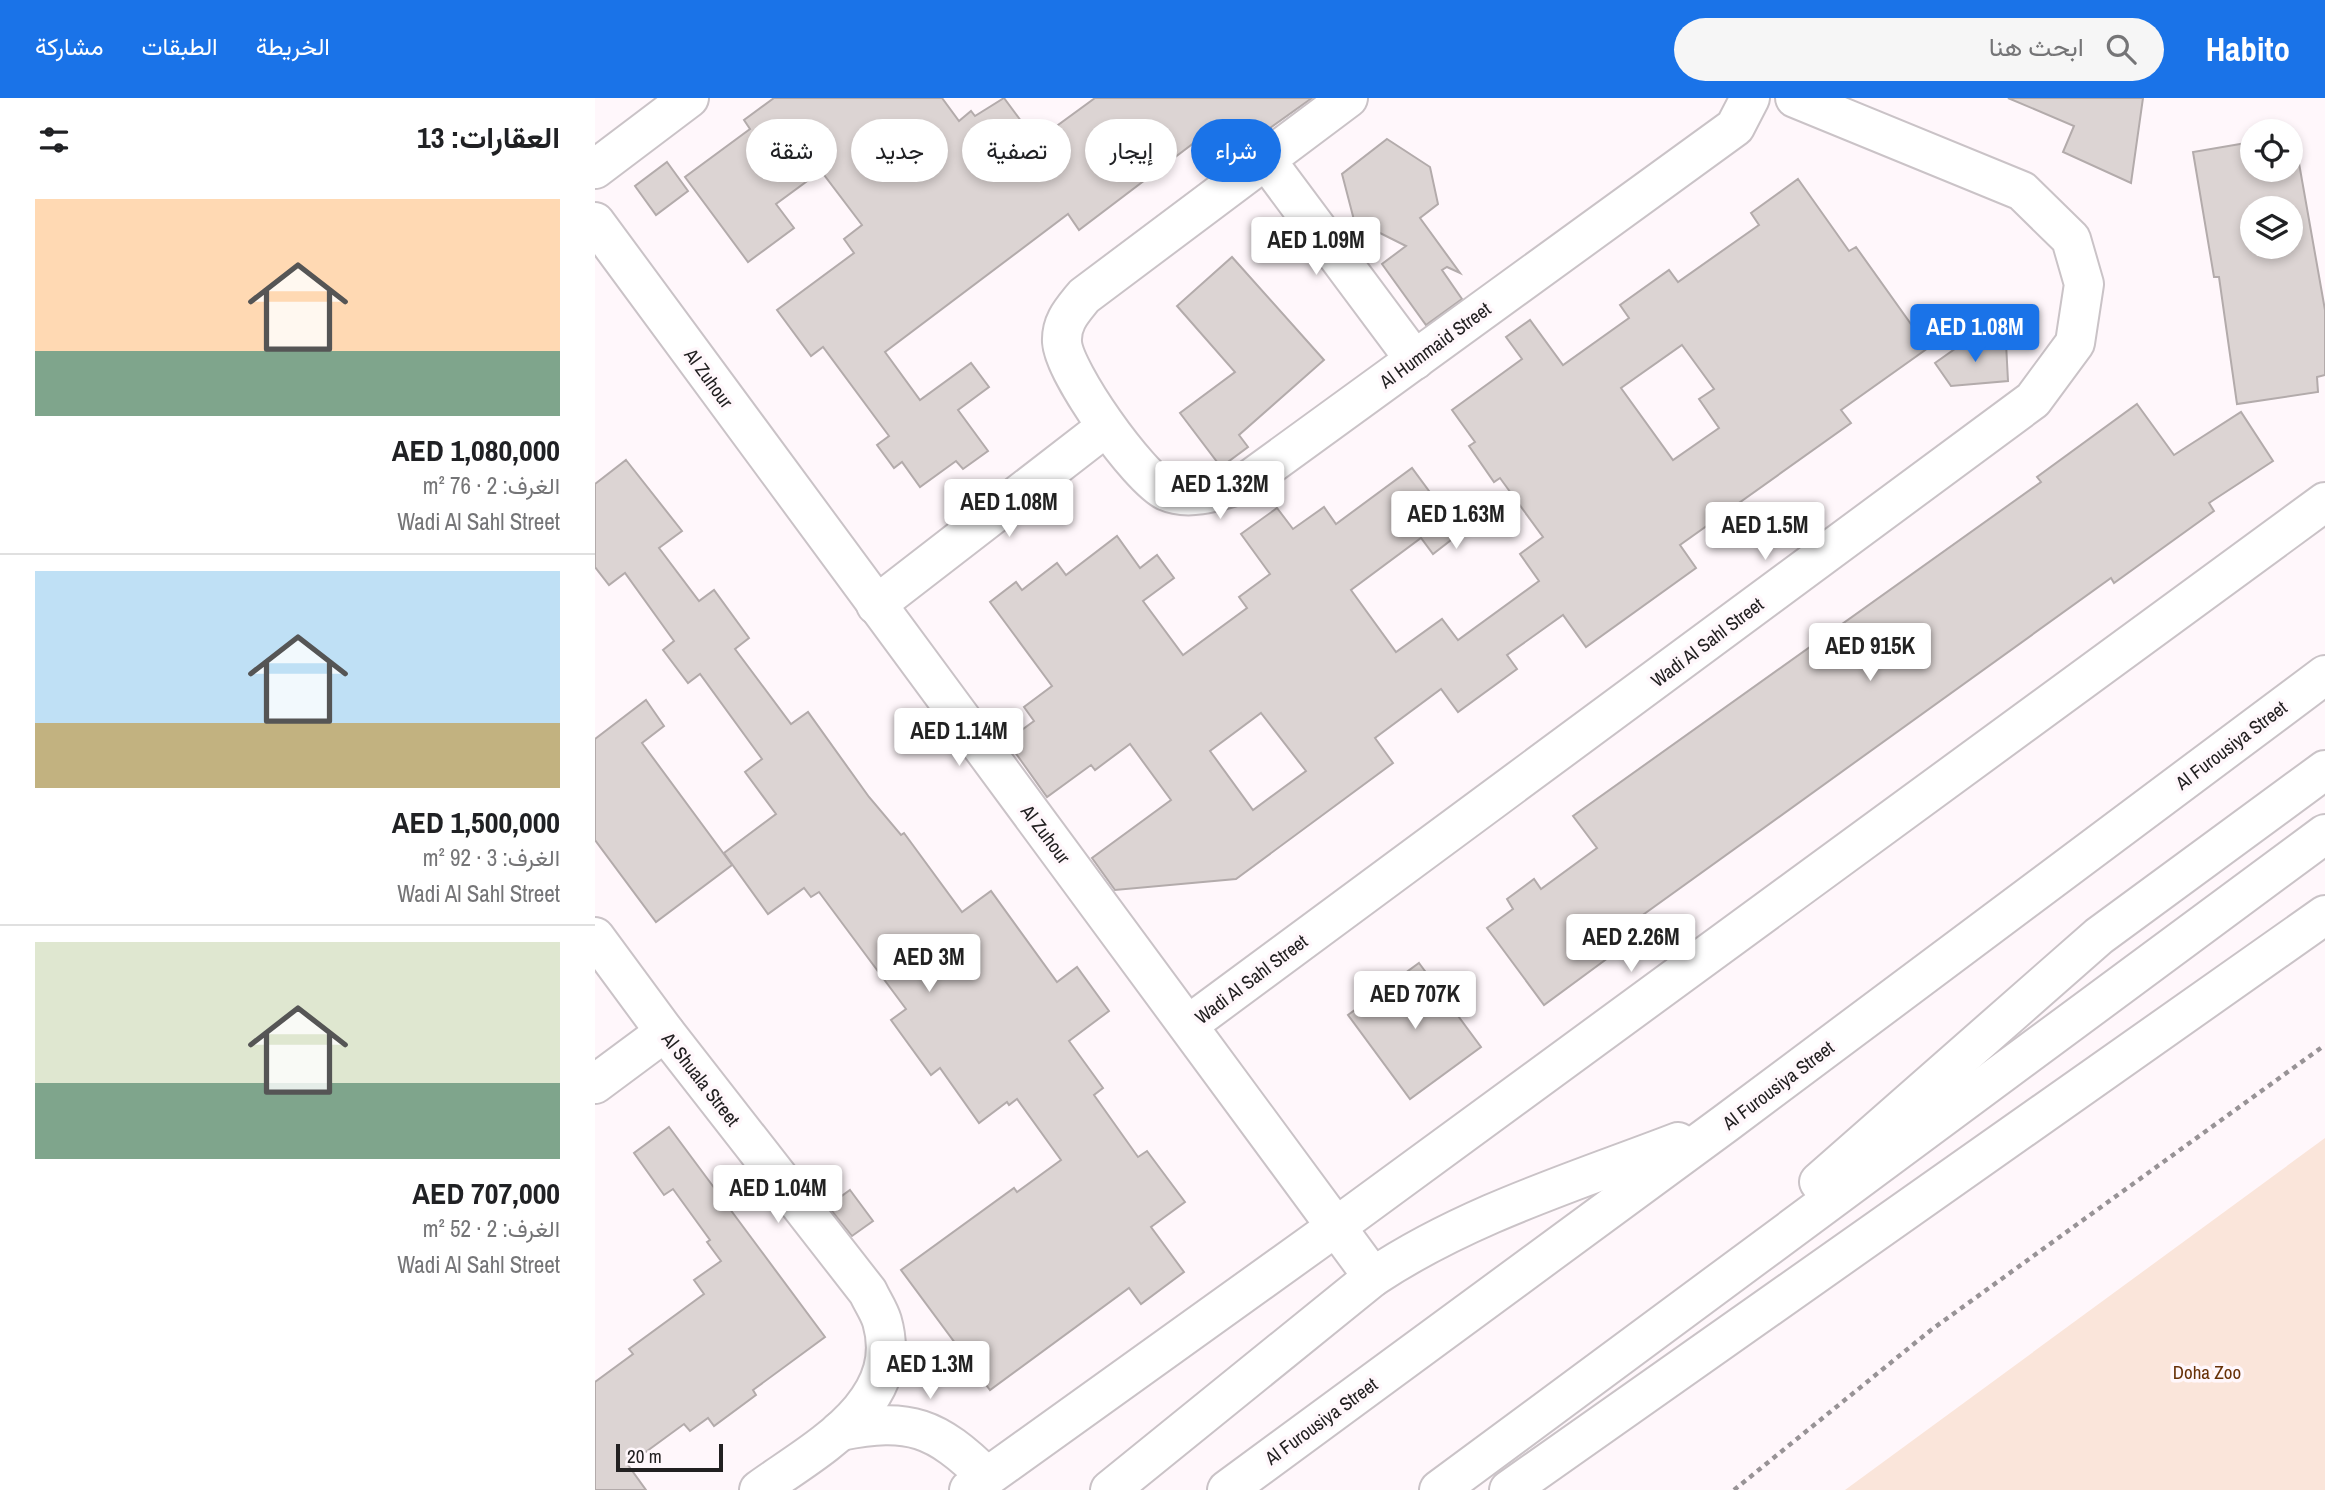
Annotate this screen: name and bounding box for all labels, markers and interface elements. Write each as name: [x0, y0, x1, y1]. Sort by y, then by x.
search box: [1674, 18, 2164, 81]
text: Habito: [2206, 27, 2290, 71]
text: ابحث هنا: [1989, 29, 2084, 64]
text: مشاركة: [35, 30, 103, 62]
text: الطبقات: [141, 30, 218, 62]
text: الخريطة: [256, 30, 330, 62]
icon: search: [2102, 30, 2140, 68]
text: العقارات: 13: [417, 117, 560, 157]
chip: شقة: [746, 119, 837, 182]
chip: جديد: [851, 119, 948, 182]
chip: تصفية: [962, 119, 1071, 182]
chip: إيجار: [1085, 119, 1177, 182]
chip: شراء: [1191, 119, 1281, 182]
map controls: [2240, 119, 2303, 259]
button: locate: [2240, 119, 2303, 182]
icon: filters: [35, 121, 73, 159]
button: layers: [2240, 196, 2303, 259]
pin: AED 1.09M: [1236, 218, 1396, 277]
text: AED 1.09M: [1267, 224, 1365, 255]
icon: home: [235, 244, 361, 370]
street label: Al Hummaid Street: [1373, 295, 1496, 395]
pin: AED 1.08M: [1895, 304, 2055, 364]
text: AED 1.08M: [1926, 311, 2024, 342]
street label: Al Zuhour: [678, 342, 740, 414]
text: AED 1,080,000: [392, 430, 560, 470]
pin: AED 1.32M: [1140, 462, 1300, 521]
text: AED 1.32M: [1171, 468, 1269, 499]
text: الغرف: 2 · 76 m²: [423, 470, 560, 501]
pin: AED 1.08M: [929, 480, 1089, 539]
text: AED 1.08M: [960, 486, 1058, 517]
pin: AED 1.63M: [1376, 491, 1536, 551]
text: AED 1.63M: [1407, 498, 1505, 529]
pin: AED 1.5M: [1693, 503, 1837, 562]
text: Wadi Al Sahl Street: [397, 506, 560, 537]
text: AED 1.5M: [1722, 509, 1809, 540]
street label: Wadi Al Sahl Street: [1645, 591, 1769, 693]
icon: home: [235, 616, 361, 742]
pin: AED 915K: [1798, 624, 1942, 683]
text: AED 915K: [1825, 630, 1915, 661]
street label: Al Furousiya Street: [2169, 694, 2293, 796]
pin: AED 1.14M: [879, 708, 1039, 768]
text: AED 1.14M: [910, 715, 1008, 746]
street label: Al Zuhour: [1015, 798, 1077, 869]
text: AED 1,500,000: [392, 802, 560, 842]
text: الغرف: 3 · 92 m²: [423, 842, 560, 873]
text: Wadi Al Sahl Street: [397, 878, 560, 909]
pin: AED 2.26M: [1551, 914, 1711, 974]
text: AED 2.26M: [1582, 921, 1680, 952]
street label: Wadi Al Sahl Street: [1189, 928, 1313, 1030]
pin: AED 3M: [872, 934, 986, 994]
text: AED 3M: [893, 941, 965, 972]
pin: AED 707K: [1343, 972, 1487, 1031]
text: AED 707K: [1370, 978, 1460, 1009]
icon: home: [235, 987, 361, 1113]
street label: Al Shuala Street: [655, 1026, 746, 1132]
street label: Al Furousiya Street: [1716, 1034, 1840, 1136]
pin: AED 1.04M: [698, 1166, 858, 1225]
text: AED 1.04M: [729, 1172, 827, 1203]
text: AED 707,000: [412, 1173, 560, 1213]
text: الغرف: 2 · 52 m²: [423, 1213, 560, 1244]
text: Wadi Al Sahl Street: [397, 1249, 560, 1280]
pin: AED 1.3M: [858, 1342, 1002, 1401]
text: AED 1.3M: [887, 1348, 974, 1379]
park label: Doha Zoo: [2173, 1359, 2241, 1385]
street label: Al Furousiya Street: [1259, 1371, 1383, 1471]
scale bar: [616, 1441, 723, 1473]
text: 20 m: [627, 1443, 662, 1469]

